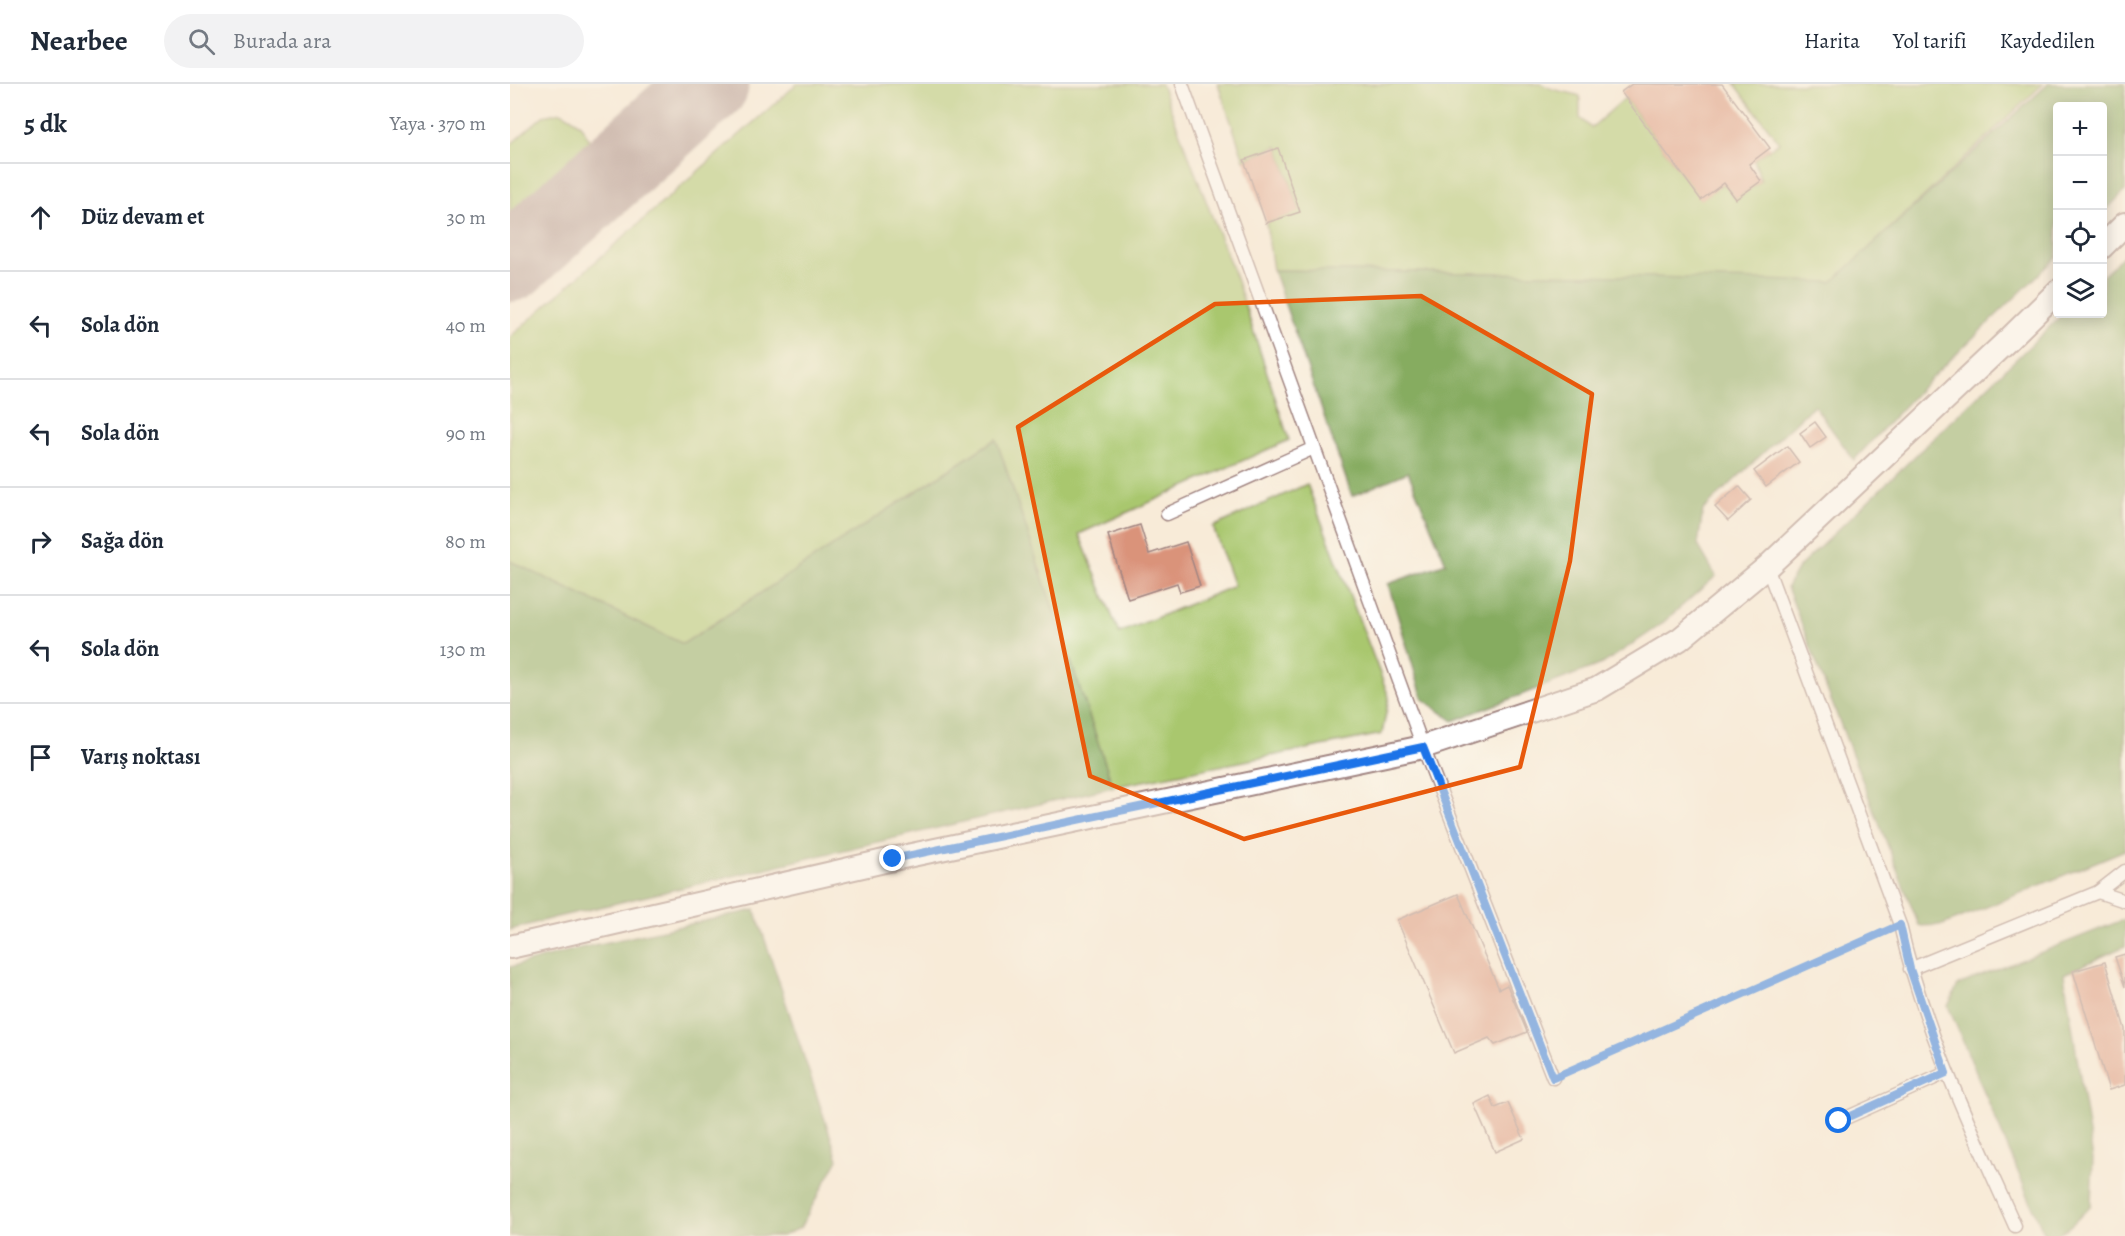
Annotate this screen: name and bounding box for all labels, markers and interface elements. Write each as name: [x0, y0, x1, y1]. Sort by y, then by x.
search box: [164, 14, 584, 68]
text: Nearbee: [30, 22, 128, 60]
icon: search: [185, 25, 218, 58]
text: Burada ara: [233, 26, 331, 56]
text: Harita: [1804, 27, 1860, 55]
text: Yol tarifi: [1893, 27, 1967, 55]
text: Kaydedilen: [2000, 27, 2095, 55]
map controls: [2053, 102, 2107, 318]
button: +: [2053, 102, 2107, 156]
text: 5 dk: [24, 106, 67, 141]
text: Yaya · 370 m: [390, 110, 486, 137]
button: −: [2053, 156, 2107, 210]
icon: ahead: [24, 201, 57, 234]
text: Düz devam et: [81, 202, 204, 232]
text: 30 m: [446, 204, 486, 231]
button: locate: [2053, 210, 2107, 264]
button: layers: [2053, 264, 2107, 318]
icon: left: [24, 309, 57, 342]
text: Sola dön: [81, 310, 159, 340]
text: 40 m: [446, 312, 486, 339]
icon: left: [24, 417, 57, 450]
text: Sola dön: [81, 418, 159, 448]
text: 90 m: [446, 420, 486, 447]
icon: right: [24, 525, 57, 558]
text: Sağa dön: [81, 526, 164, 556]
text: 80 m: [445, 528, 486, 555]
icon: left: [24, 633, 57, 666]
text: Sola dön: [81, 634, 159, 664]
text: 130 m: [440, 636, 486, 663]
icon: arrive: [24, 741, 57, 774]
text: Varış noktası: [81, 742, 200, 772]
route end: [879, 845, 905, 871]
route start: [1825, 1107, 1851, 1133]

